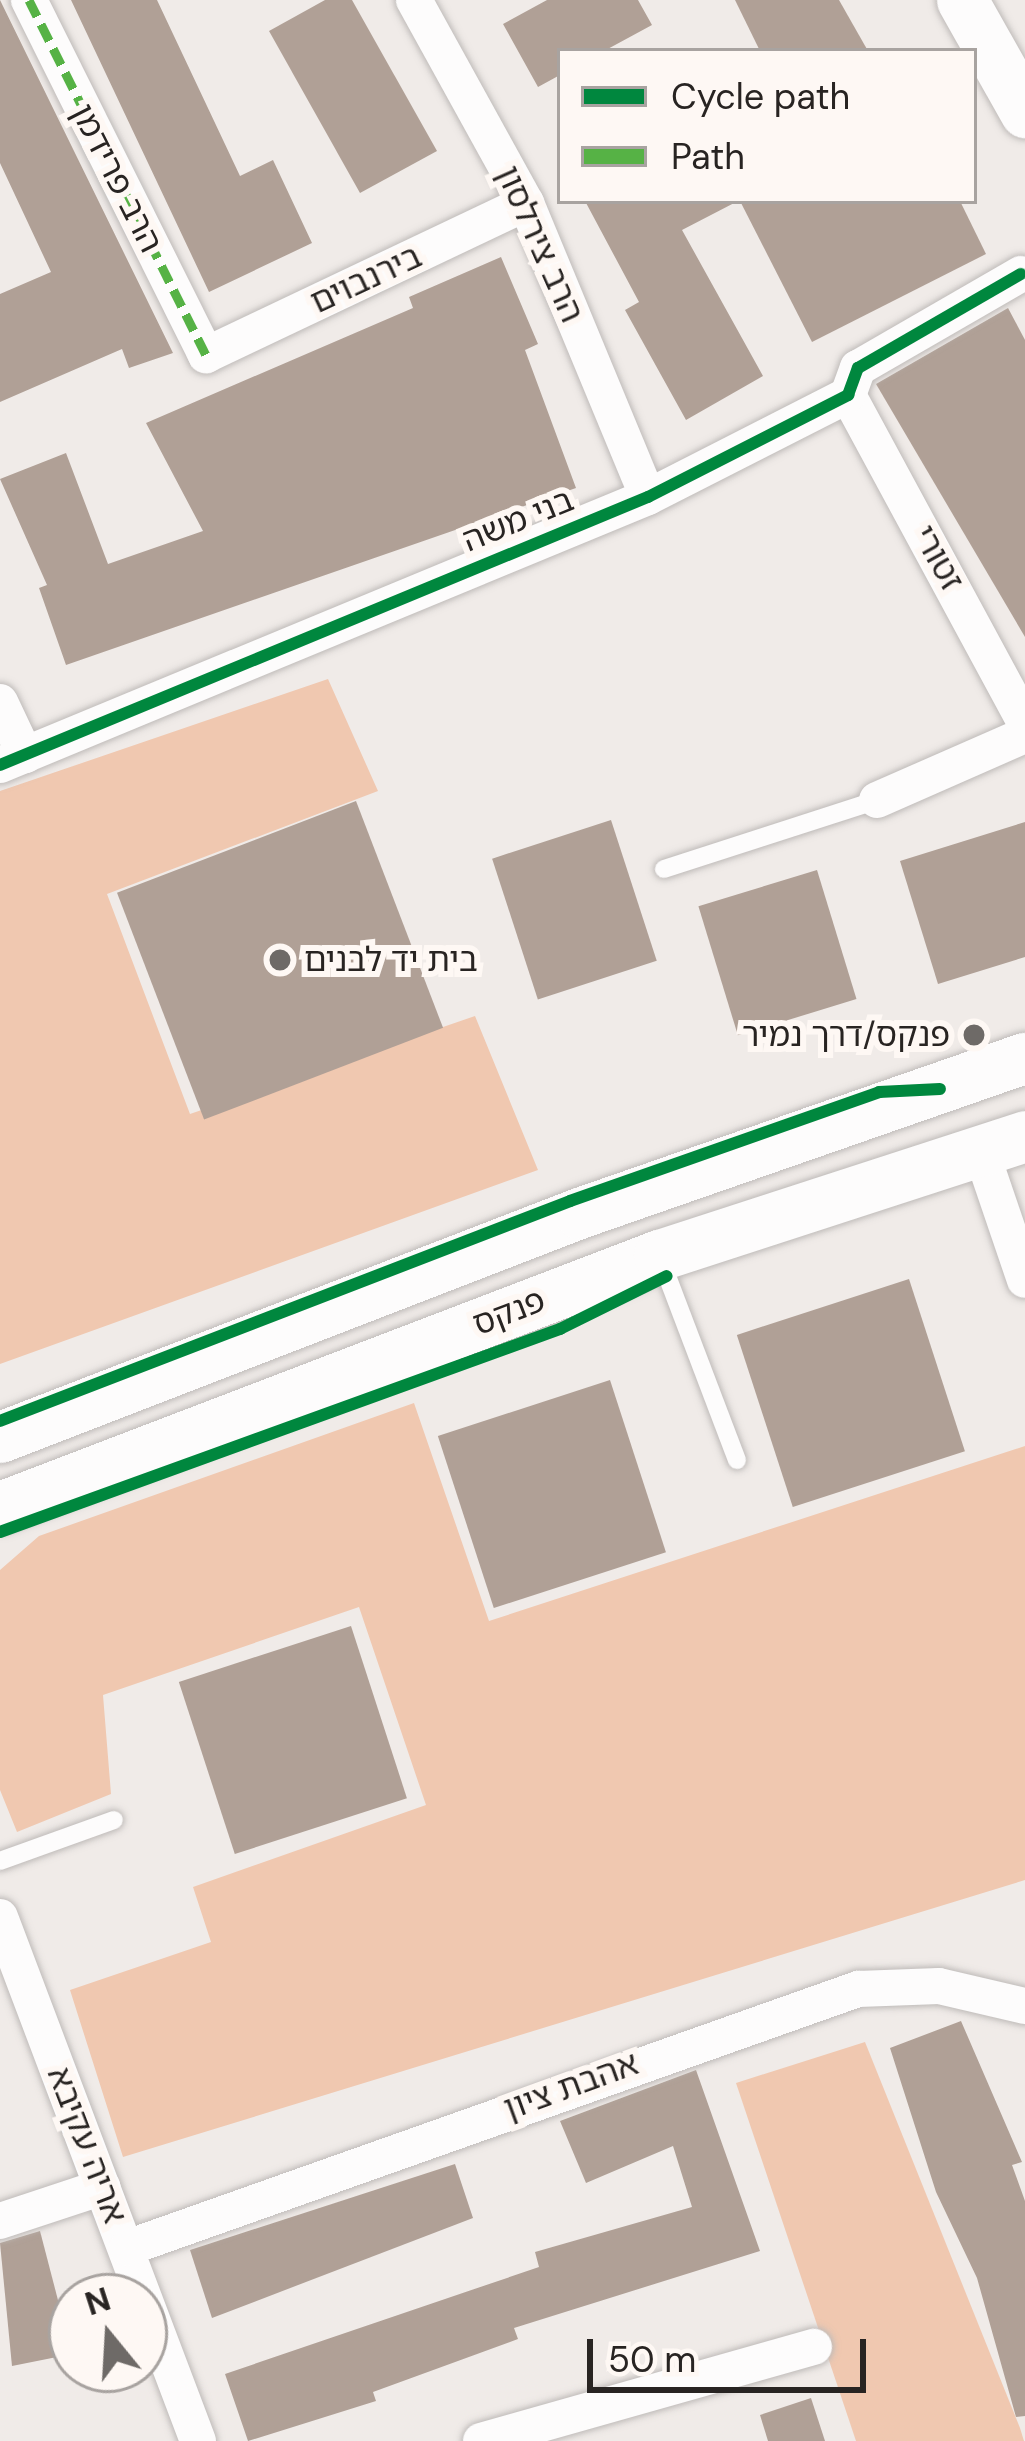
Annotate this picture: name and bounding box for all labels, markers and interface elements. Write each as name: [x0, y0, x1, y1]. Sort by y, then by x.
legend: [557, 48, 977, 204]
text: Cycle path: [671, 73, 850, 120]
street label: הרב פרידמן: [63, 97, 171, 259]
text: Path: [671, 133, 745, 180]
street label: הרב צירלסון: [488, 160, 592, 328]
street label: בירנבוים: [304, 236, 428, 322]
street label: בני משה: [457, 480, 579, 560]
street label: זטורי: [904, 519, 972, 597]
place label: בית יד לבנים: [304, 940, 478, 980]
marker: בית יד לבנים: [267, 947, 293, 973]
place label: פנקס/דרך נמיר: [742, 1015, 950, 1055]
marker: פנקס/דרך נמיר: [961, 1022, 987, 1048]
street label: פנקס: [467, 1280, 551, 1344]
street label: אהבת ציון: [498, 2043, 644, 2129]
street label: אריה עקיבא: [39, 2061, 135, 2229]
north arrow: [48, 2273, 168, 2393]
text: N: [80, 2277, 116, 2325]
scale bar: [593, 2315, 872, 2389]
text: 50 m: [608, 2336, 696, 2383]

